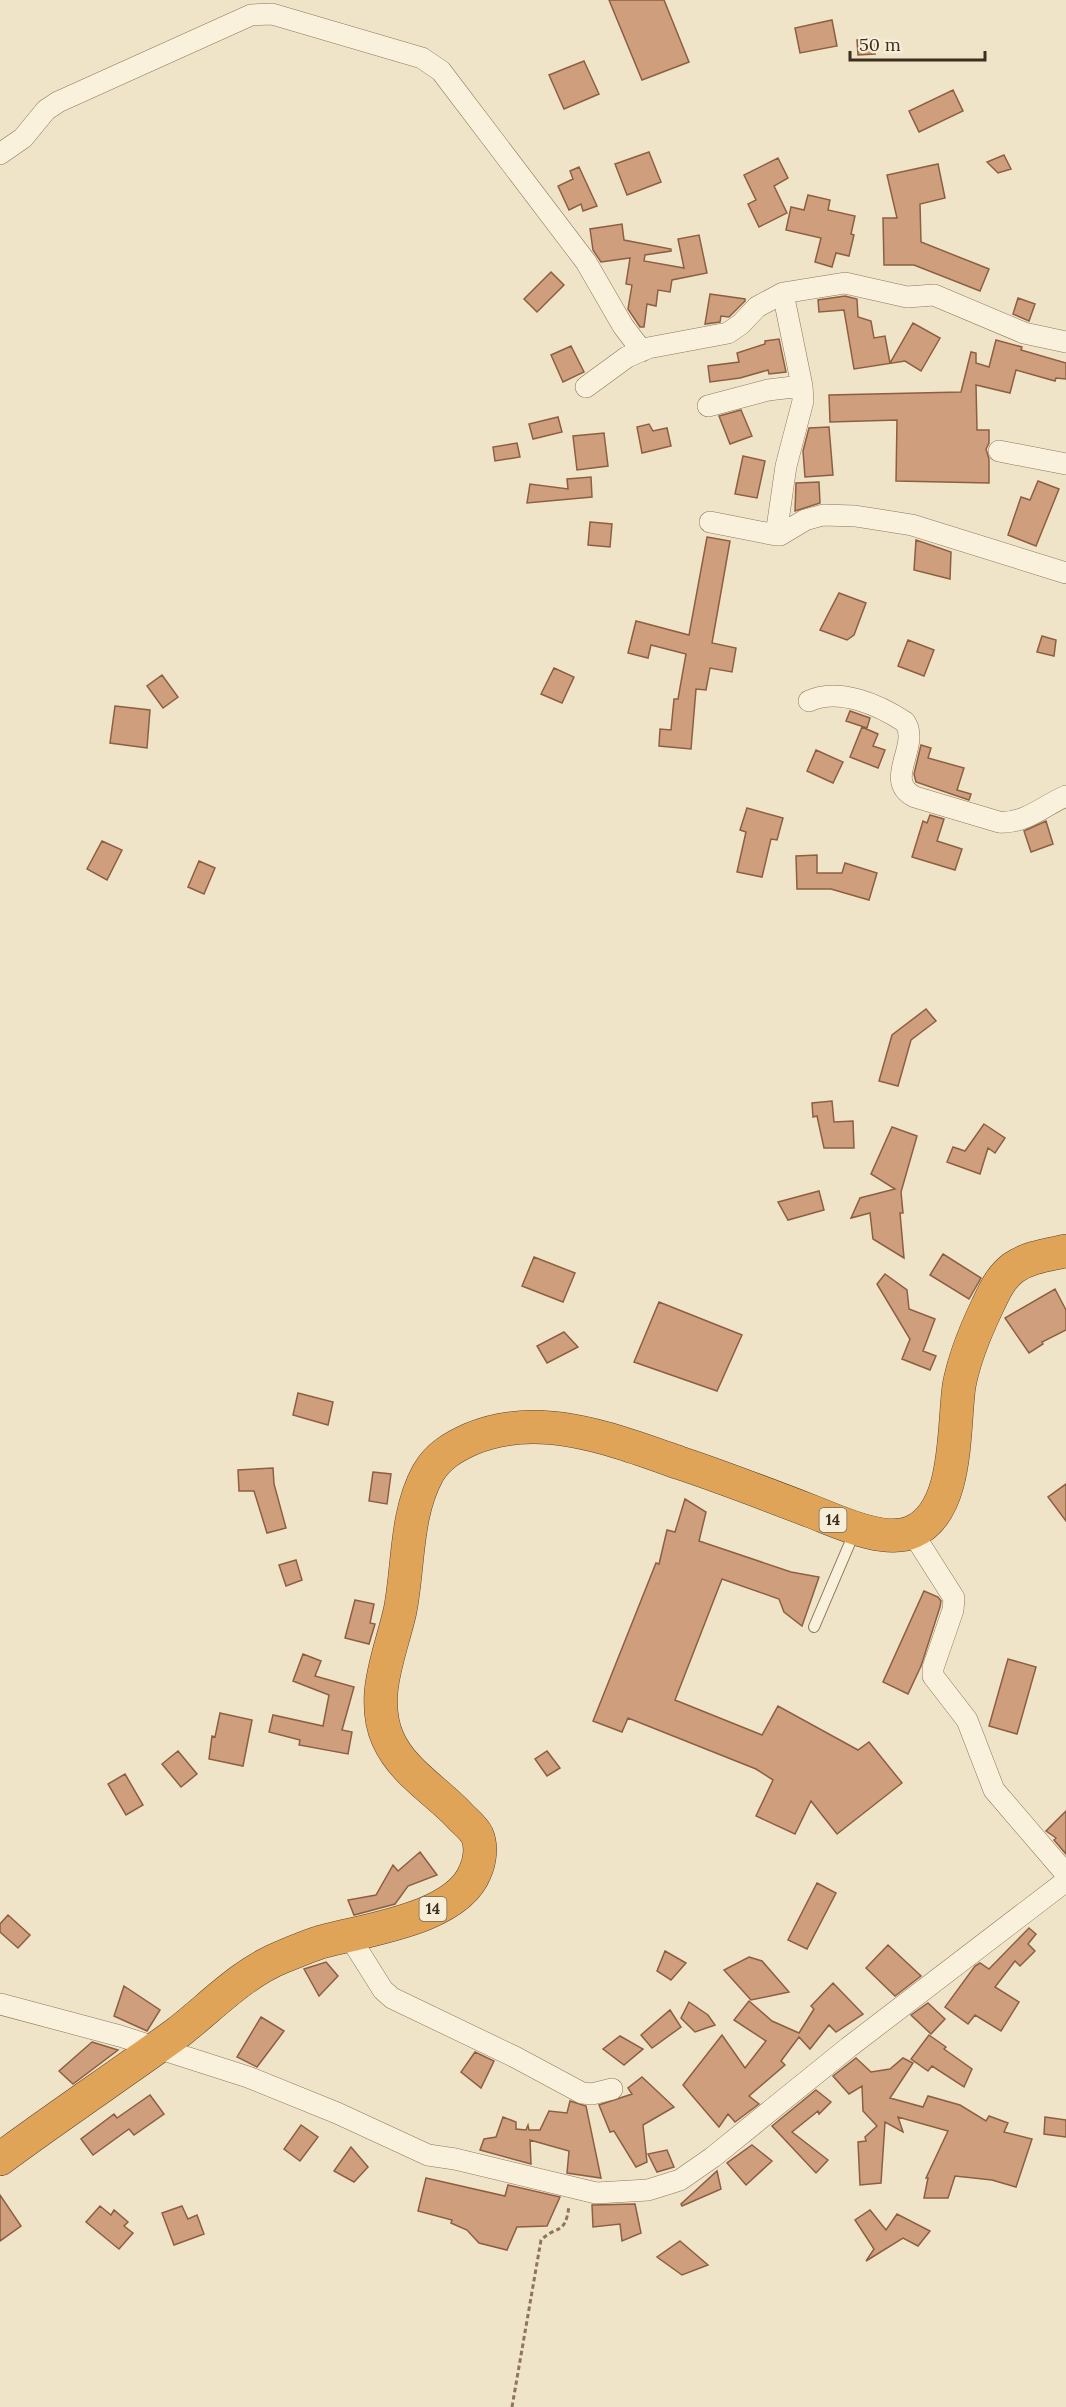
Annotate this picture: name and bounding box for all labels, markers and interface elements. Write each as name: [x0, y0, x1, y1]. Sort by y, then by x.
scale bar: [850, 24, 985, 62]
text: 50 m: [859, 33, 901, 56]
road number: 14: [820, 1508, 846, 1532]
road number: 14: [420, 1897, 446, 1921]

